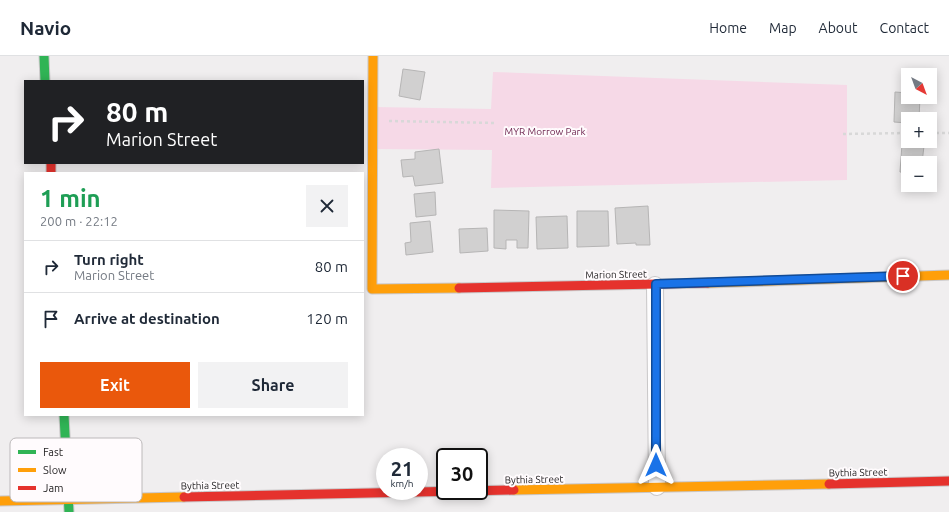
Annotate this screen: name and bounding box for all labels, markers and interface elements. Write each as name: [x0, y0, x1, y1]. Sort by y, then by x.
text: Navio: [20, 17, 71, 39]
text: Home: [709, 20, 747, 36]
text: Map: [769, 20, 797, 36]
text: About: [819, 20, 858, 36]
text: Contact: [880, 20, 929, 36]
north arrow: [901, 68, 937, 104]
map controls: [901, 68, 937, 192]
icon: right: [40, 96, 92, 148]
text: 80 m: [106, 96, 168, 127]
button: +: [901, 112, 937, 148]
park label: MYR Morrow Park: [505, 126, 585, 137]
text: Marion Street: [106, 129, 217, 149]
button: −: [901, 156, 937, 192]
text: 1 min: [40, 185, 101, 212]
button: close: [306, 185, 348, 227]
text: 200 m · 22:12: [40, 214, 118, 228]
text: Turn right: [74, 251, 144, 268]
icon: right: [40, 256, 62, 278]
text: 80 m: [315, 258, 348, 275]
pin: [886, 259, 920, 293]
icon: arrive: [892, 265, 914, 287]
text: Marion Street: [74, 268, 154, 282]
street label: Marion Street: [585, 268, 647, 281]
icon: arrive: [40, 308, 62, 330]
text: Arrive at destination: [74, 310, 220, 327]
text: 120 m: [306, 310, 348, 327]
button: Exit: [40, 362, 190, 408]
button: Share: [198, 362, 348, 408]
legend: [10, 438, 142, 502]
position arrow: [635, 444, 677, 486]
text: Fast: [43, 446, 64, 458]
speed limit sign: 30: [436, 448, 488, 500]
text: 21: [391, 457, 413, 480]
text: Slow: [43, 464, 67, 476]
street label: Bythia Street: [829, 466, 887, 479]
street label: Bythia Street: [505, 473, 563, 486]
text: km/h: [390, 478, 414, 489]
street label: Bythia Street: [181, 479, 239, 492]
text: Jam: [43, 482, 64, 494]

